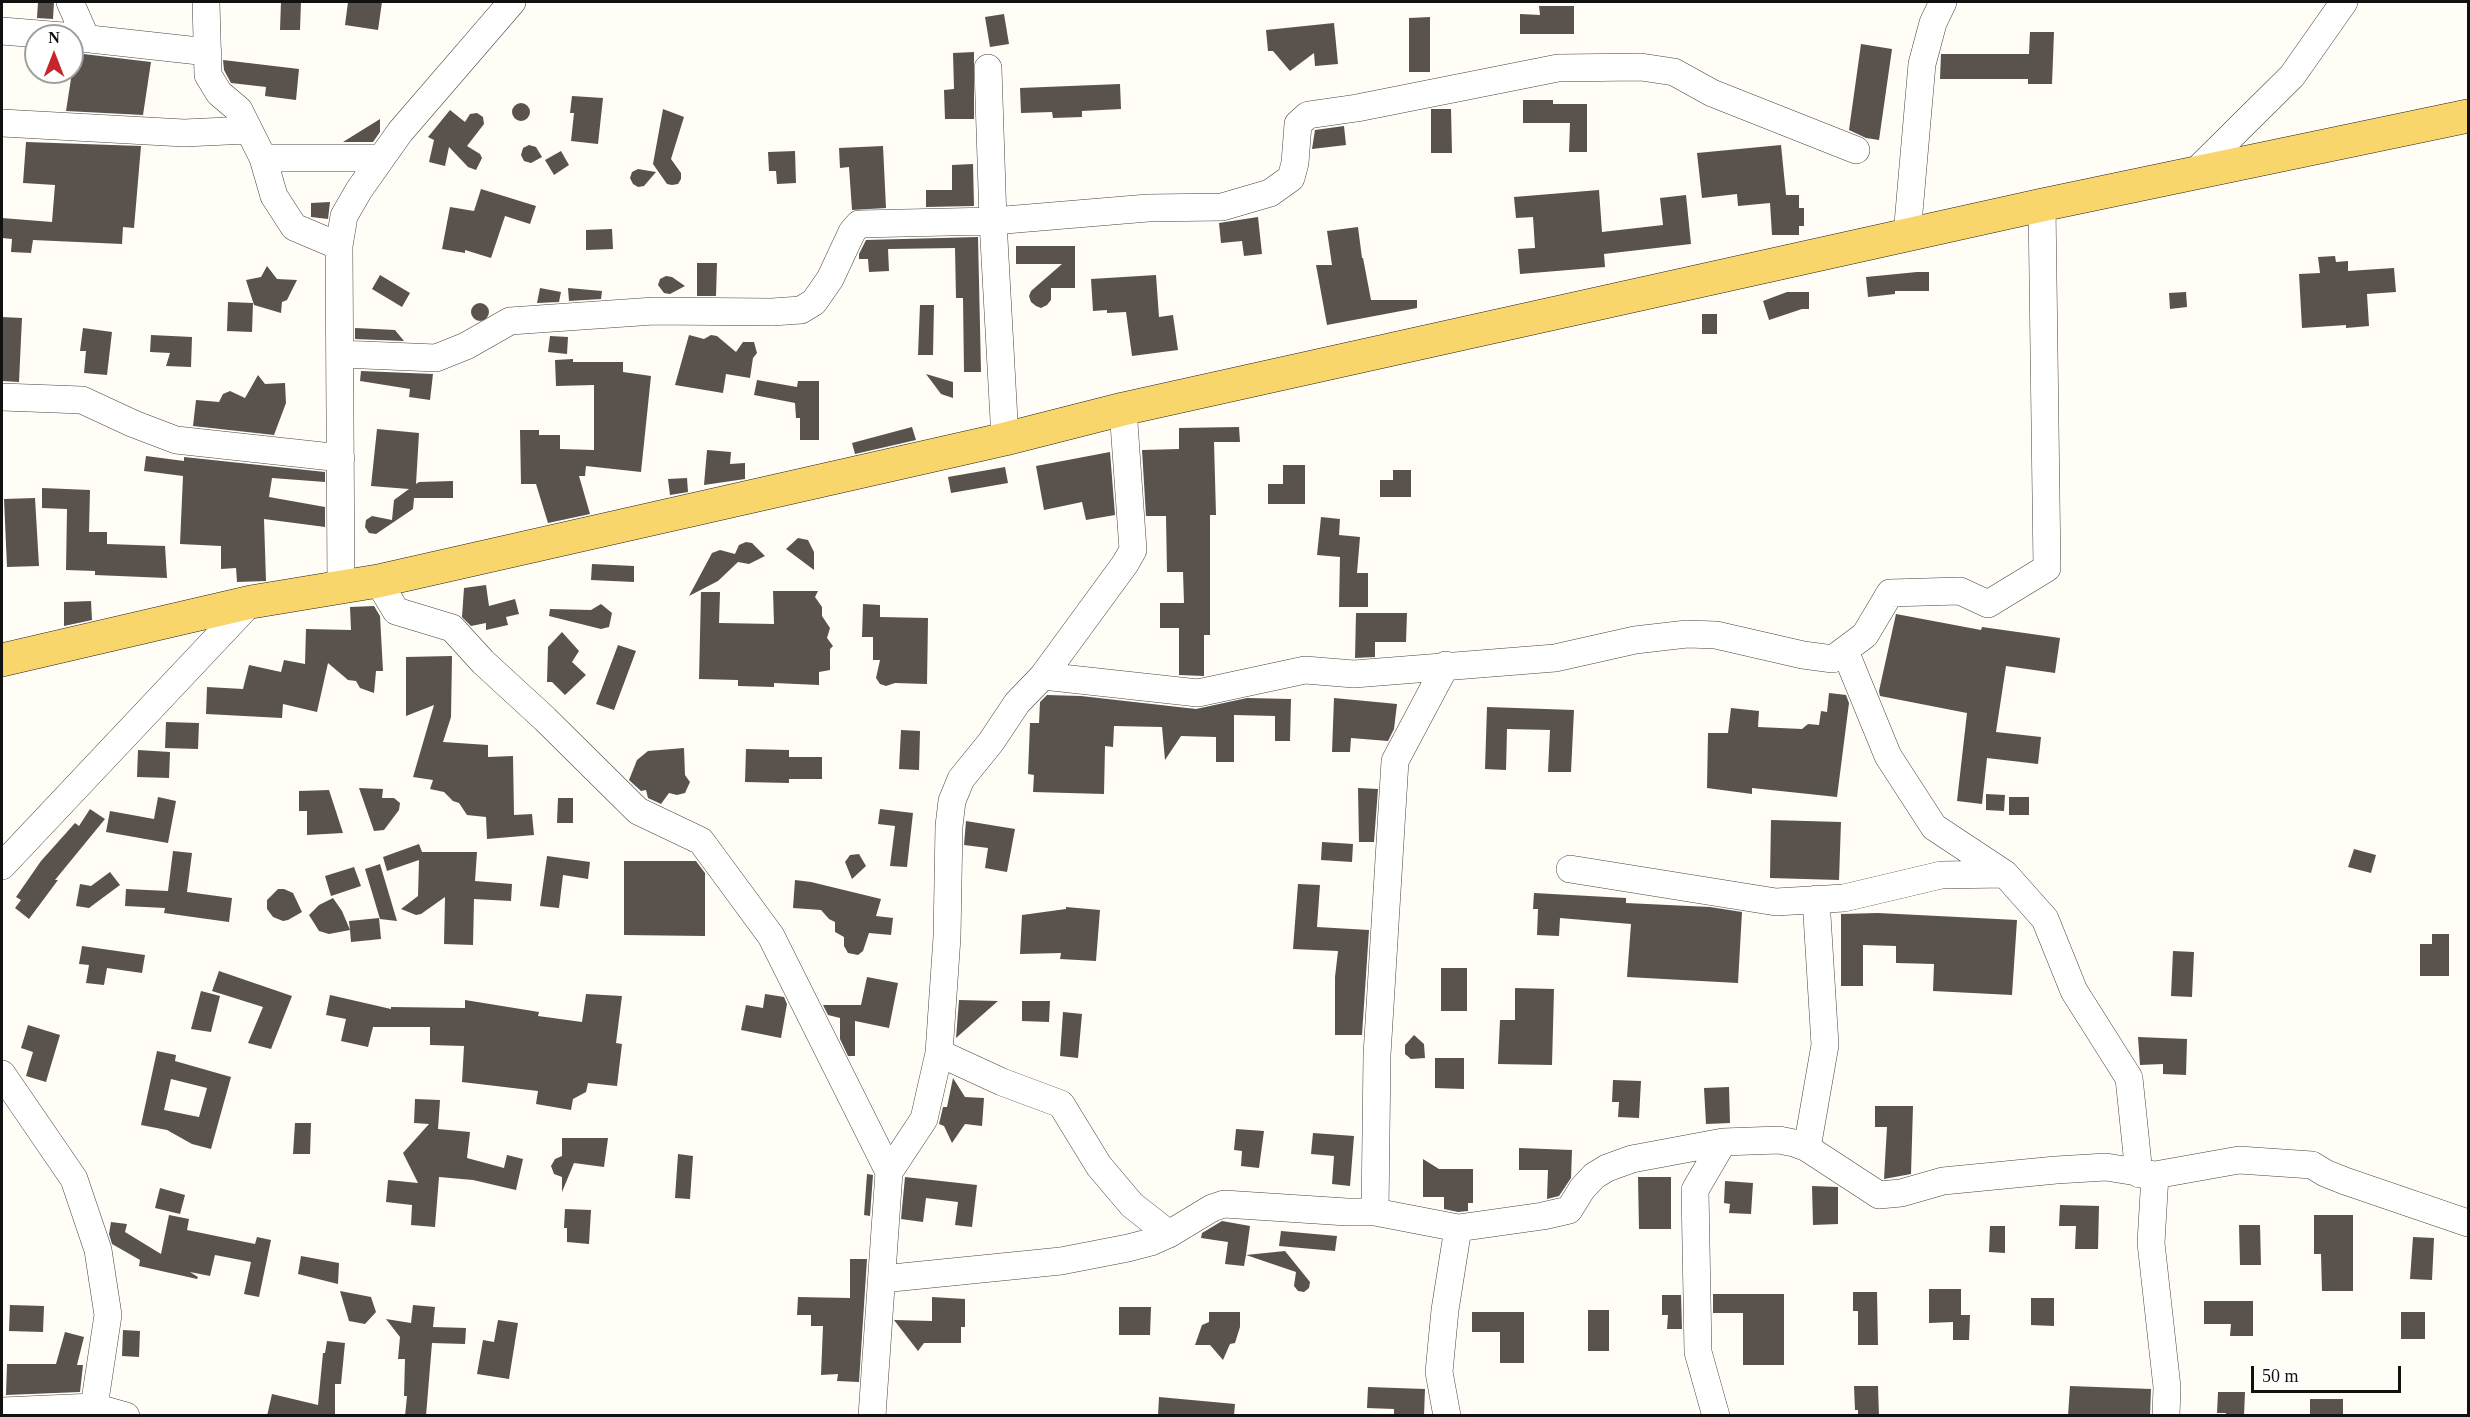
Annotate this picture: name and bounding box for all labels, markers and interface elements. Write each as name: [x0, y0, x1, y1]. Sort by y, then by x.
north arrow: [24, 24, 84, 84]
text: N: [48, 29, 60, 46]
scale bar: [2254, 1354, 2404, 1392]
text: 50 m: [2262, 1366, 2299, 1386]

